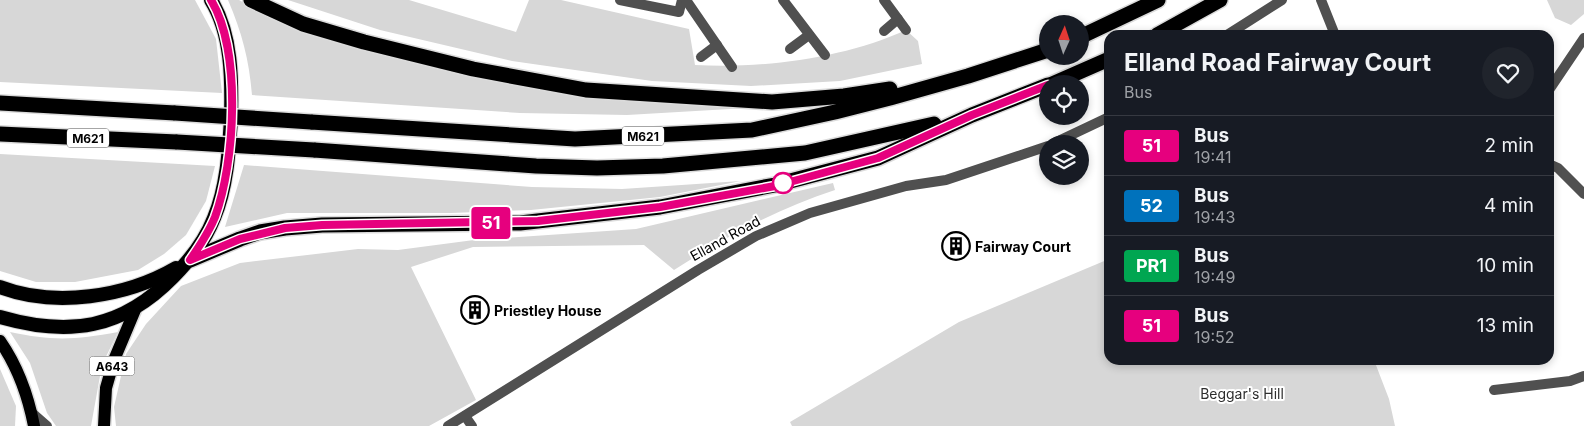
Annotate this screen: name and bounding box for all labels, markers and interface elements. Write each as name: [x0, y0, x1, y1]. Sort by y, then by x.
north arrow: [1039, 15, 1089, 65]
map controls: [1039, 15, 1089, 185]
button: heart: [1482, 47, 1534, 99]
text: Elland Road Fairway Court: [1124, 48, 1431, 77]
button: locate: [1039, 75, 1089, 125]
text: Bus: [1124, 82, 1152, 102]
text: Bus: [1194, 124, 1229, 147]
road number: M621: [622, 126, 664, 146]
road number: M621: [67, 128, 109, 148]
text: 2 min: [1485, 134, 1534, 157]
button: layers: [1039, 135, 1089, 185]
text: 51: [1142, 135, 1161, 156]
text: 19:41: [1194, 147, 1232, 167]
unlabelled marker: [772, 172, 794, 194]
text: Bus: [1194, 184, 1229, 207]
text: 4 min: [1484, 194, 1534, 217]
text: 52: [1140, 195, 1163, 216]
line badge: 51: [468, 207, 514, 239]
text: 19:43: [1194, 207, 1235, 227]
text: 51: [481, 212, 501, 233]
street label: Elland Road: [687, 212, 763, 264]
building icon: Fairway Court: [941, 231, 971, 261]
place label: Fairway Court: [975, 238, 1071, 255]
text: Bus: [1194, 244, 1229, 267]
text: 10 min: [1476, 254, 1534, 277]
text: PR1: [1136, 255, 1167, 276]
text: 19:49: [1194, 267, 1235, 287]
building icon: Priestley House: [460, 295, 490, 325]
place label: Priestley House: [494, 302, 602, 319]
text: Bus: [1194, 304, 1229, 327]
text: 13 min: [1477, 314, 1534, 337]
text: 51: [1142, 315, 1161, 336]
text: 19:52: [1194, 327, 1235, 347]
road number: A643: [90, 356, 134, 376]
park label: Beggar's Hill: [1200, 385, 1284, 402]

